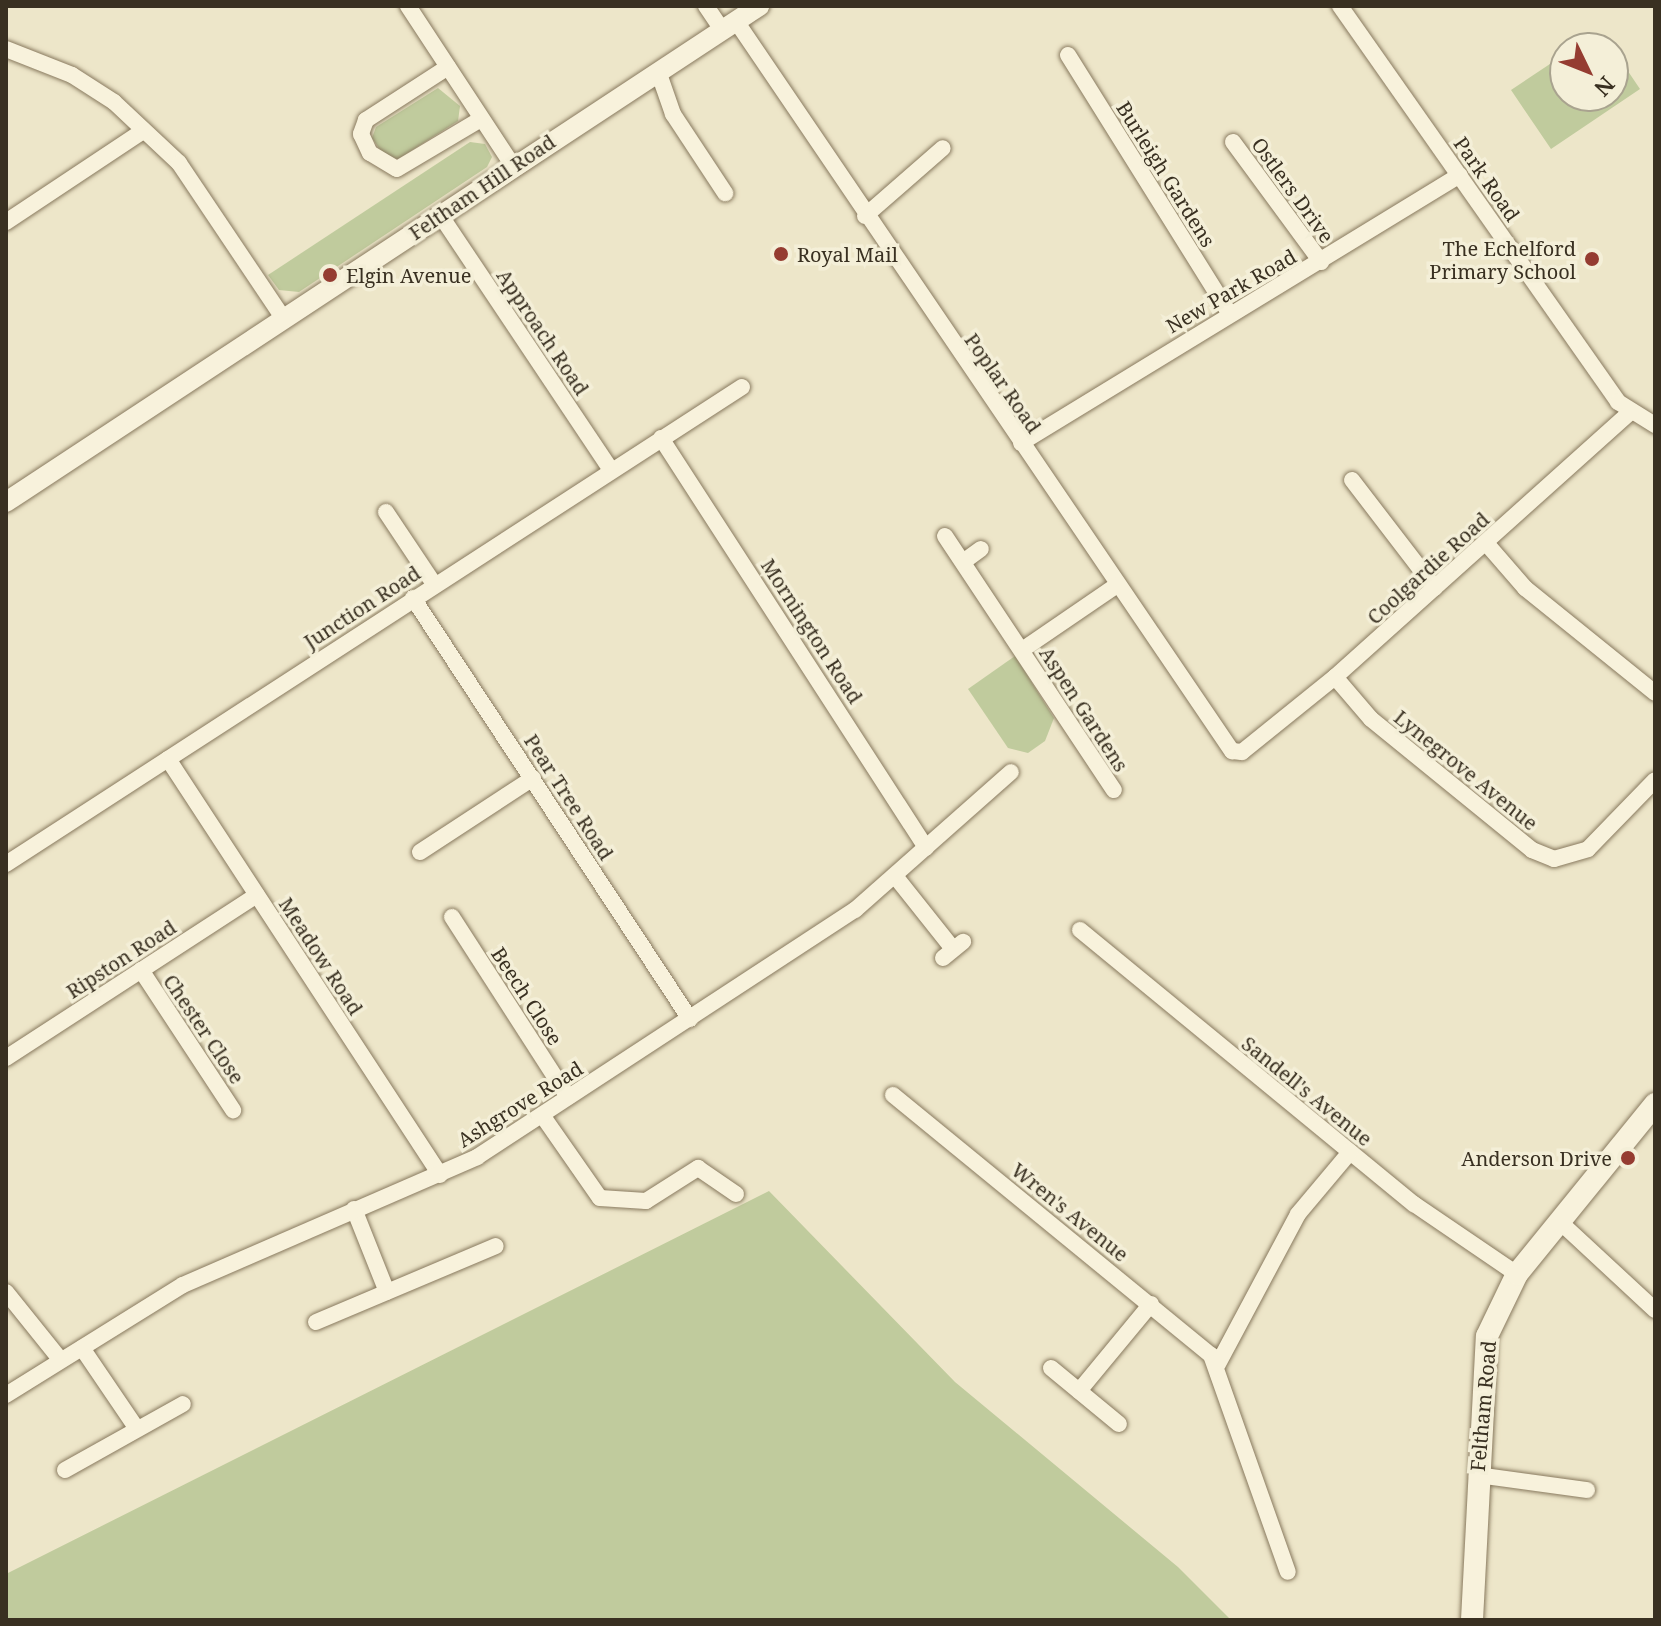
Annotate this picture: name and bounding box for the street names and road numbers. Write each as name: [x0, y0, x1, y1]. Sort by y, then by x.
street label: Burleigh Gardens: [1112, 97, 1220, 251]
street label: Feltham Hill Road: [404, 129, 560, 245]
street label: Park Road: [1449, 132, 1525, 226]
street label: Ostlers Drive: [1247, 133, 1339, 247]
street label: New Park Road: [1162, 244, 1300, 338]
street label: Approach Road: [492, 264, 594, 400]
street label: Poplar Road: [960, 329, 1046, 437]
street label: Coolgardie Road: [1362, 507, 1494, 629]
street label: Mornington Road: [756, 554, 868, 708]
street label: Junction Road: [299, 560, 425, 654]
street label: Aspen Gardens: [1035, 642, 1133, 776]
street label: Lynegrove Avenue: [1389, 705, 1543, 835]
street label: Pear Tree Road: [519, 730, 619, 864]
street label: Meadow Road: [274, 893, 368, 1019]
street label: Ripston Road: [62, 915, 180, 1003]
street label: Beech Close: [486, 943, 568, 1049]
street label: Chester Close: [159, 970, 249, 1088]
street label: Sandell's Avenue: [1237, 1031, 1377, 1151]
street label: Ashgrove Road: [453, 1056, 587, 1152]
street label: Wren's Avenue: [1007, 1158, 1133, 1266]
street label: Feltham Road: [1465, 1340, 1501, 1472]

